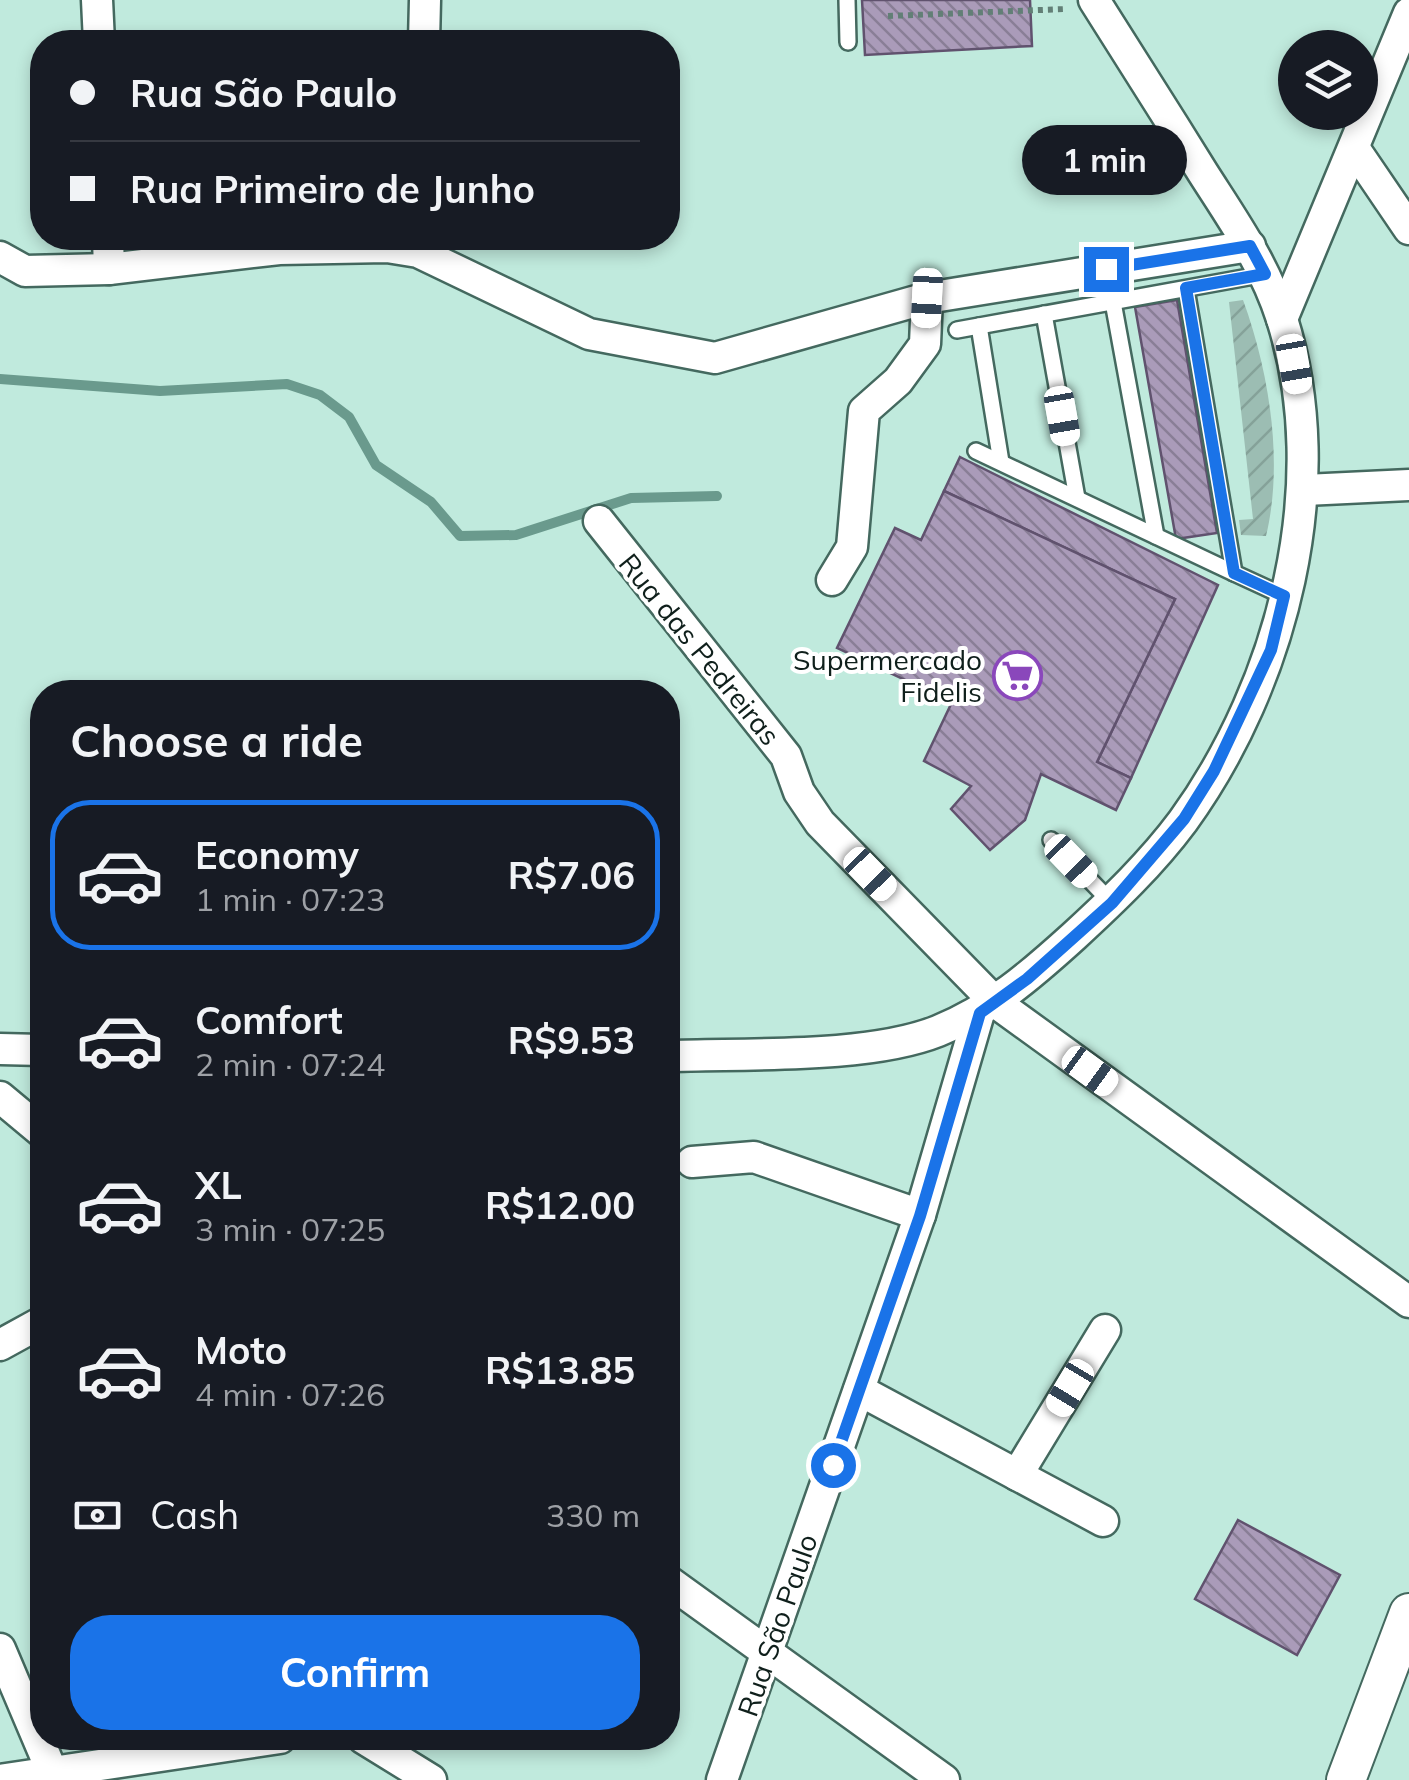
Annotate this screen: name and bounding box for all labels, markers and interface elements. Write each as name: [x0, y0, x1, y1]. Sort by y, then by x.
map controls: [1278, 30, 1378, 130]
button: layers: [1278, 30, 1378, 130]
text: Rua São Paulo: [130, 69, 397, 117]
callout: 1 min: [1024, 124, 1188, 194]
text: 1 min: [1062, 140, 1147, 180]
text: Rua Primeiro de Junho: [130, 165, 535, 213]
route end: [1084, 247, 1129, 292]
car: [910, 267, 944, 329]
car: [1274, 332, 1314, 396]
car: [1042, 384, 1082, 448]
street label: Rua das Pedreiras: [612, 546, 788, 752]
place label: Supermercado Fidelis: [793, 642, 982, 709]
supermarket icon: Supermercado Fidelis: [991, 649, 1043, 701]
text: Choose a ride: [70, 712, 363, 768]
car: [1039, 829, 1103, 893]
icon: car: [75, 830, 165, 920]
text: Economy: [195, 831, 359, 879]
car: [838, 842, 902, 906]
text: R$7.06: [508, 851, 635, 899]
text: 1 min · 07:23: [195, 879, 385, 919]
icon: car: [75, 995, 165, 1085]
text: Comfort: [195, 996, 343, 1044]
text: R$9.53: [508, 1016, 635, 1064]
car: [1057, 1041, 1123, 1101]
text: 2 min · 07:24: [195, 1044, 385, 1084]
icon: car: [75, 1160, 165, 1250]
text: XL: [195, 1161, 242, 1209]
text: R$12.00: [485, 1181, 635, 1229]
text: 3 min · 07:25: [195, 1209, 385, 1249]
icon: car: [75, 1325, 165, 1415]
text: Moto: [195, 1326, 287, 1374]
text: R$13.85: [485, 1346, 635, 1394]
car: [1042, 1355, 1098, 1421]
text: 4 min · 07:26: [195, 1374, 385, 1414]
route start: [811, 1443, 856, 1488]
icon: cash: [70, 1488, 125, 1543]
text: Cash: [150, 1491, 239, 1539]
text: 330 m: [546, 1495, 640, 1535]
street label: Rua São Paulo: [729, 1529, 825, 1721]
button: Confirm: [70, 1615, 640, 1730]

